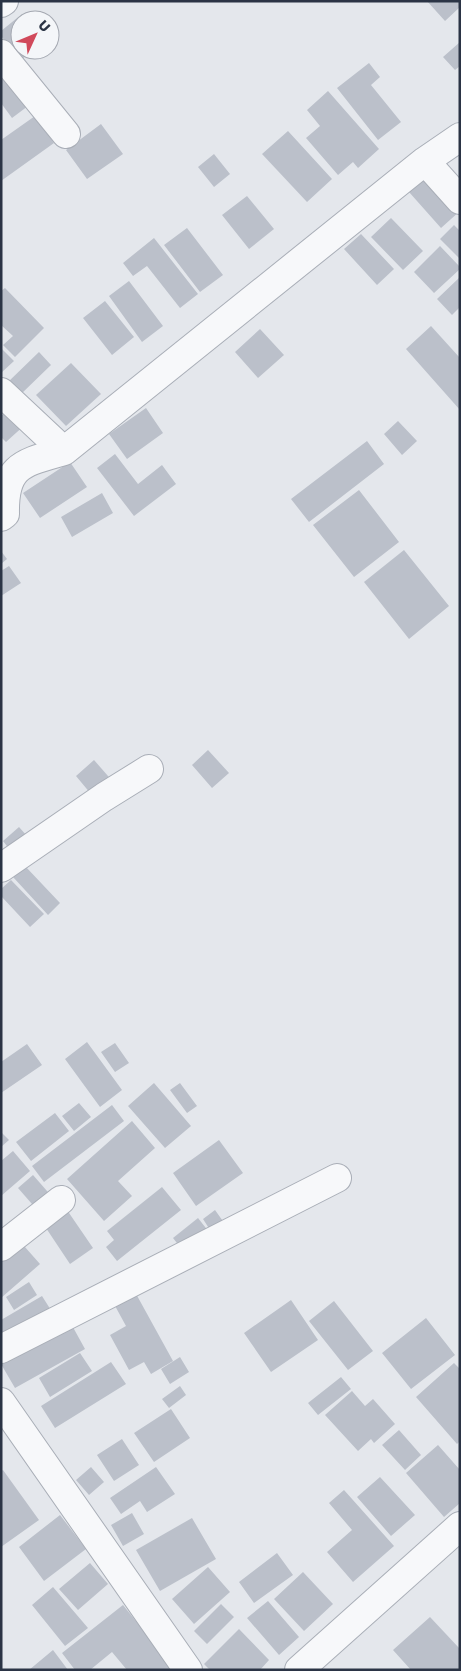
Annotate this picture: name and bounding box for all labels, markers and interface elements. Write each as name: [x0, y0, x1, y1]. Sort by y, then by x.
north arrow: [10, 10, 60, 60]
text: U: [34, 15, 55, 37]

